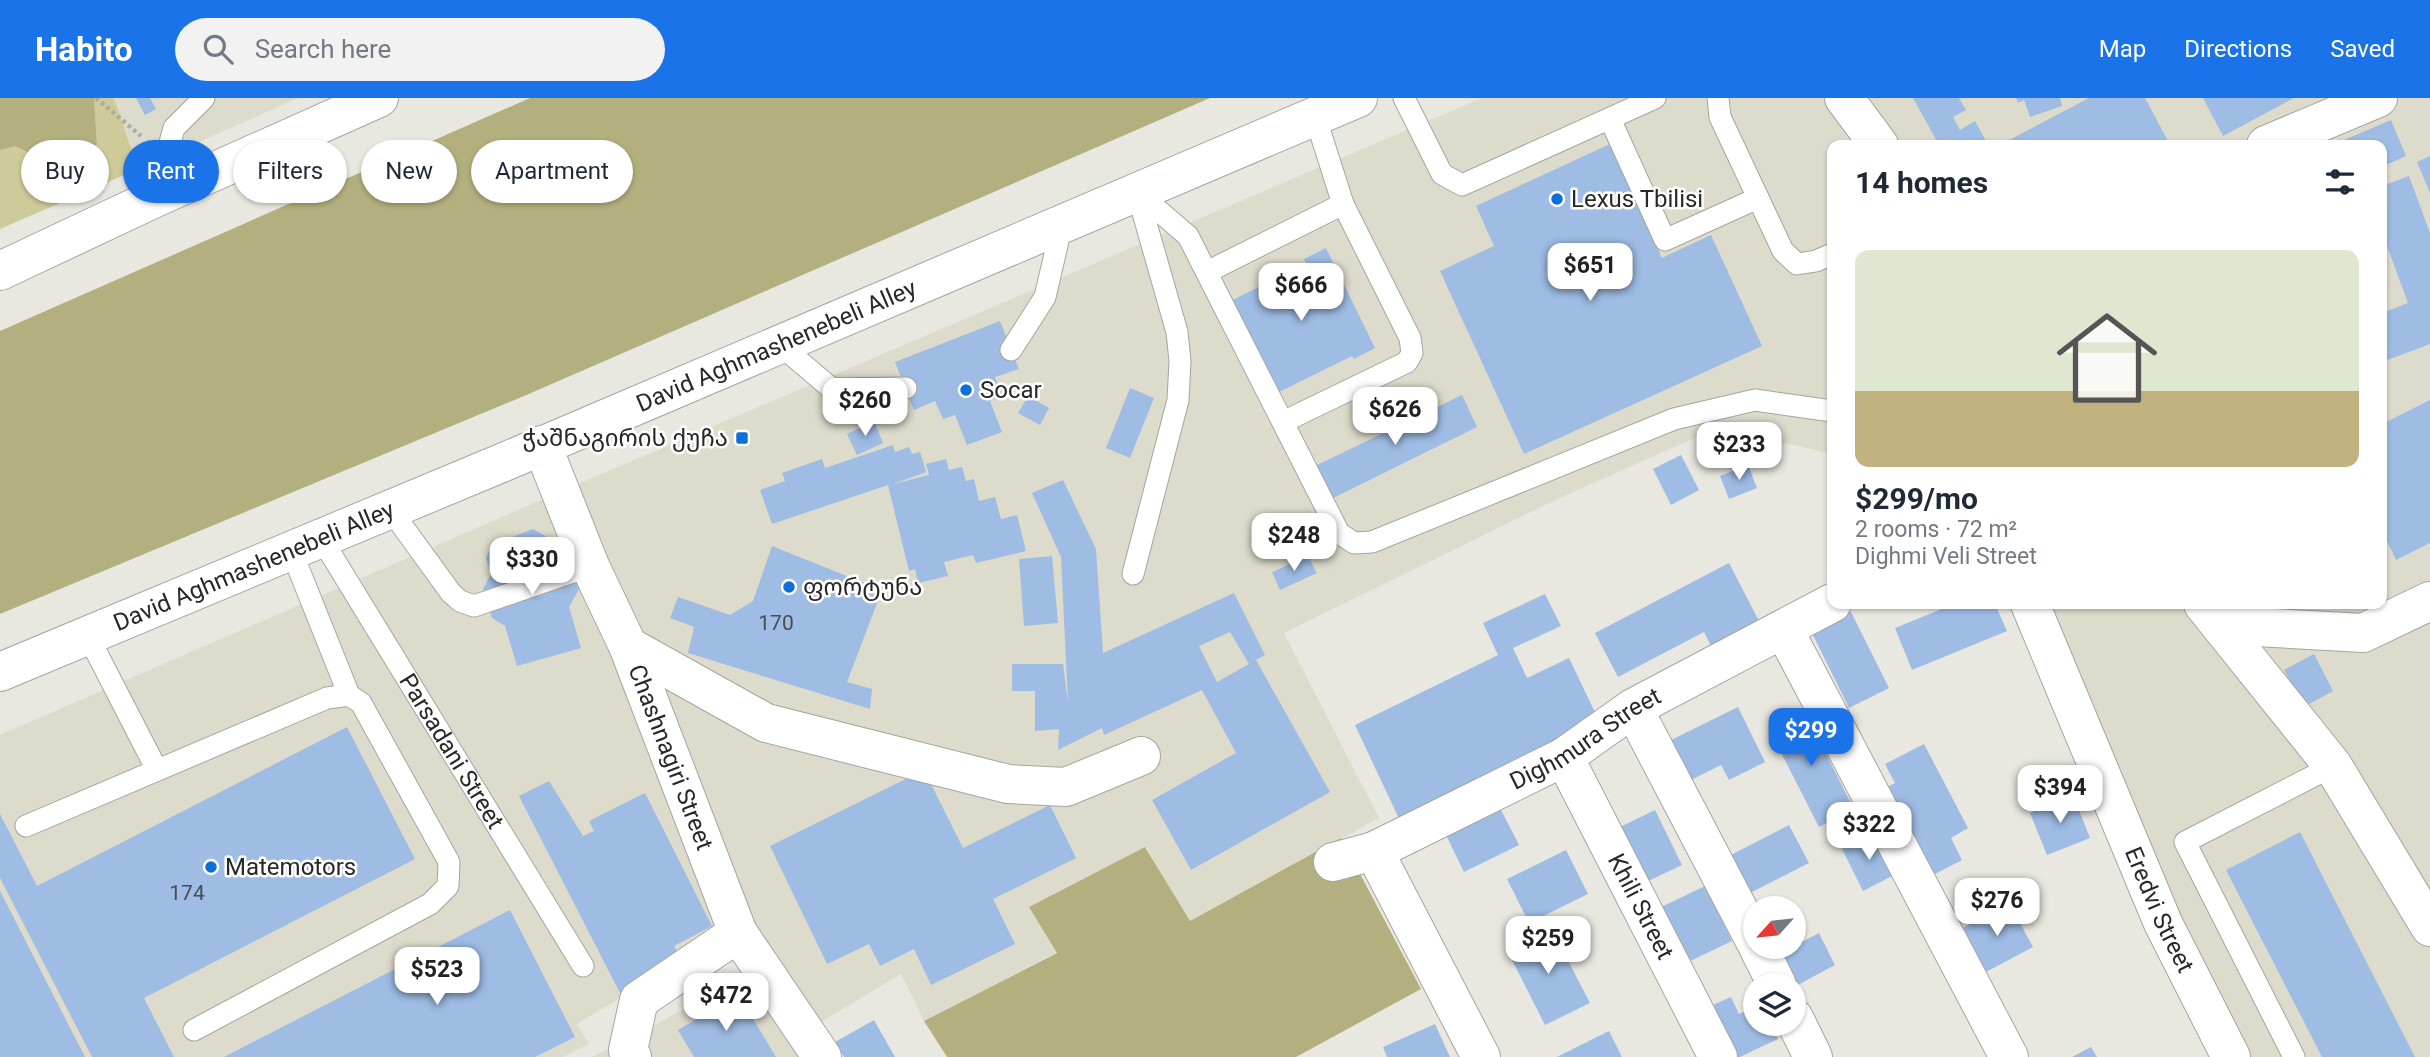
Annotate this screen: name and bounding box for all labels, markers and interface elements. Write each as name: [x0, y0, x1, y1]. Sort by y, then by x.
search box: [175, 18, 665, 81]
text: Habito: [35, 30, 133, 69]
icon: search: [199, 30, 237, 68]
text: Search here: [255, 34, 391, 64]
text: Map: [2099, 35, 2146, 63]
text: Directions: [2184, 35, 2292, 63]
text: Saved: [2330, 35, 2395, 63]
chip: Buy: [21, 140, 109, 203]
chip: Rent: [123, 140, 219, 203]
chip: Filters: [233, 140, 347, 203]
chip: New: [361, 140, 457, 203]
chip: Apartment: [471, 140, 633, 203]
icon: filters: [2321, 163, 2359, 201]
text: 14 homes: [1855, 165, 1988, 200]
place label: Lexus Tbilisi: [1571, 185, 1703, 213]
marker: Lexus Tbilisi: [1549, 191, 1565, 207]
pin: $651: [1549, 244, 1631, 303]
text: $651: [1564, 252, 1616, 279]
pin: $666: [1260, 264, 1342, 323]
text: $666: [1275, 272, 1327, 299]
street label: David Aghmashenebeli Alley: [632, 274, 921, 418]
icon: home: [2044, 295, 2170, 421]
place label: Socar: [980, 376, 1042, 404]
pin: $260: [824, 378, 906, 438]
marker: Socar: [958, 382, 974, 398]
text: $260: [839, 387, 891, 414]
pin: $626: [1354, 388, 1436, 447]
text: $626: [1369, 396, 1421, 423]
pin: $233: [1698, 422, 1780, 482]
place label: ჭაშნაგირის ქუჩა: [522, 424, 728, 452]
marker: ჭაშნაგირის ქუჩა: [734, 430, 750, 446]
text: $233: [1713, 431, 1765, 458]
text: $299/mo: [1855, 481, 1978, 516]
street label: David Aghmashenebeli Alley: [109, 495, 399, 637]
pin: $248: [1253, 514, 1335, 573]
text: 2 rooms · 72 m²: [1855, 516, 2017, 543]
text: $248: [1268, 522, 1320, 549]
pin: $330: [491, 538, 573, 597]
text: Dighmi Veli Street: [1855, 543, 2037, 570]
text: $330: [506, 546, 558, 573]
place label: ფორტუნა: [803, 573, 923, 601]
marker: ფორტუნა: [781, 579, 797, 595]
house number: 170: [758, 611, 794, 635]
street label: Chashnagiri Street: [622, 661, 719, 854]
street label: Parsadani Street: [393, 669, 510, 834]
street label: Dighmura Street: [1505, 682, 1666, 796]
pin: $299: [1770, 708, 1852, 768]
text: $299: [1785, 717, 1837, 744]
pin: $394: [2019, 766, 2101, 825]
text: $394: [2034, 774, 2086, 801]
pin: $322: [1828, 802, 1910, 862]
text: $322: [1843, 811, 1895, 838]
street label: Eredvi Street: [2119, 843, 2200, 977]
street label: Khili Street: [1602, 849, 1680, 964]
place label: Matemotors: [225, 853, 356, 881]
marker: Matemotors: [203, 859, 219, 875]
pin: $276: [1956, 878, 2038, 938]
house number: 174: [169, 881, 205, 905]
text: $276: [1971, 887, 2023, 914]
north arrow: [1743, 896, 1806, 959]
map controls: [1743, 896, 1806, 1036]
pin: $259: [1507, 916, 1589, 976]
text: $259: [1522, 925, 1574, 952]
pin: $523: [396, 948, 478, 1007]
text: $523: [411, 956, 463, 983]
button: layers: [1743, 973, 1806, 1036]
pin: $472: [685, 974, 767, 1033]
text: $472: [700, 982, 752, 1009]

